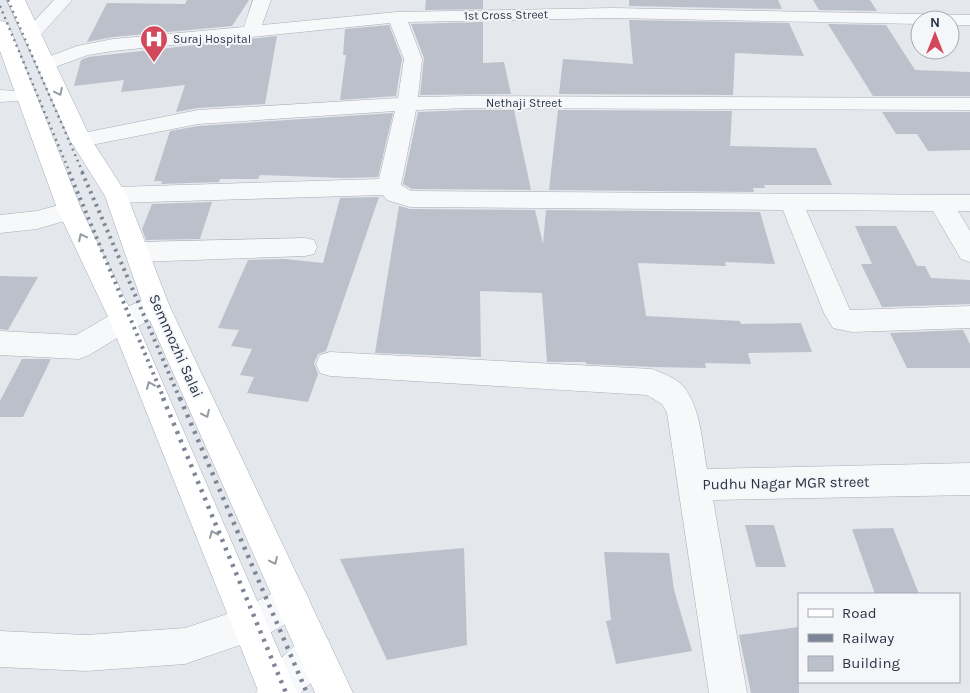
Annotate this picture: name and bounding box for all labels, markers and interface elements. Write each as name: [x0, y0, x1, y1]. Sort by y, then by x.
street label: 1st Cross Street: [464, 7, 549, 23]
north arrow: [910, 10, 960, 60]
text: N: [930, 14, 940, 31]
hospital icon: Suraj Hospital: [139, 24, 169, 63]
place label: Suraj Hospital: [173, 32, 251, 46]
one-way arrow: [53, 87, 63, 96]
street label: Nethaji Street: [486, 96, 562, 110]
one-way arrow: [78, 233, 89, 242]
street label: Semmozhi Salai: [145, 291, 207, 401]
one-way arrow: [146, 381, 156, 390]
one-way arrow: [200, 409, 210, 418]
street label: Pudhu Nagar MGR street: [702, 473, 870, 493]
one-way arrow: [208, 531, 218, 539]
one-way arrow: [267, 556, 278, 565]
legend: [798, 593, 960, 683]
text: Road: [842, 604, 877, 622]
text: Railway: [842, 629, 894, 647]
text: Building: [842, 654, 900, 672]

